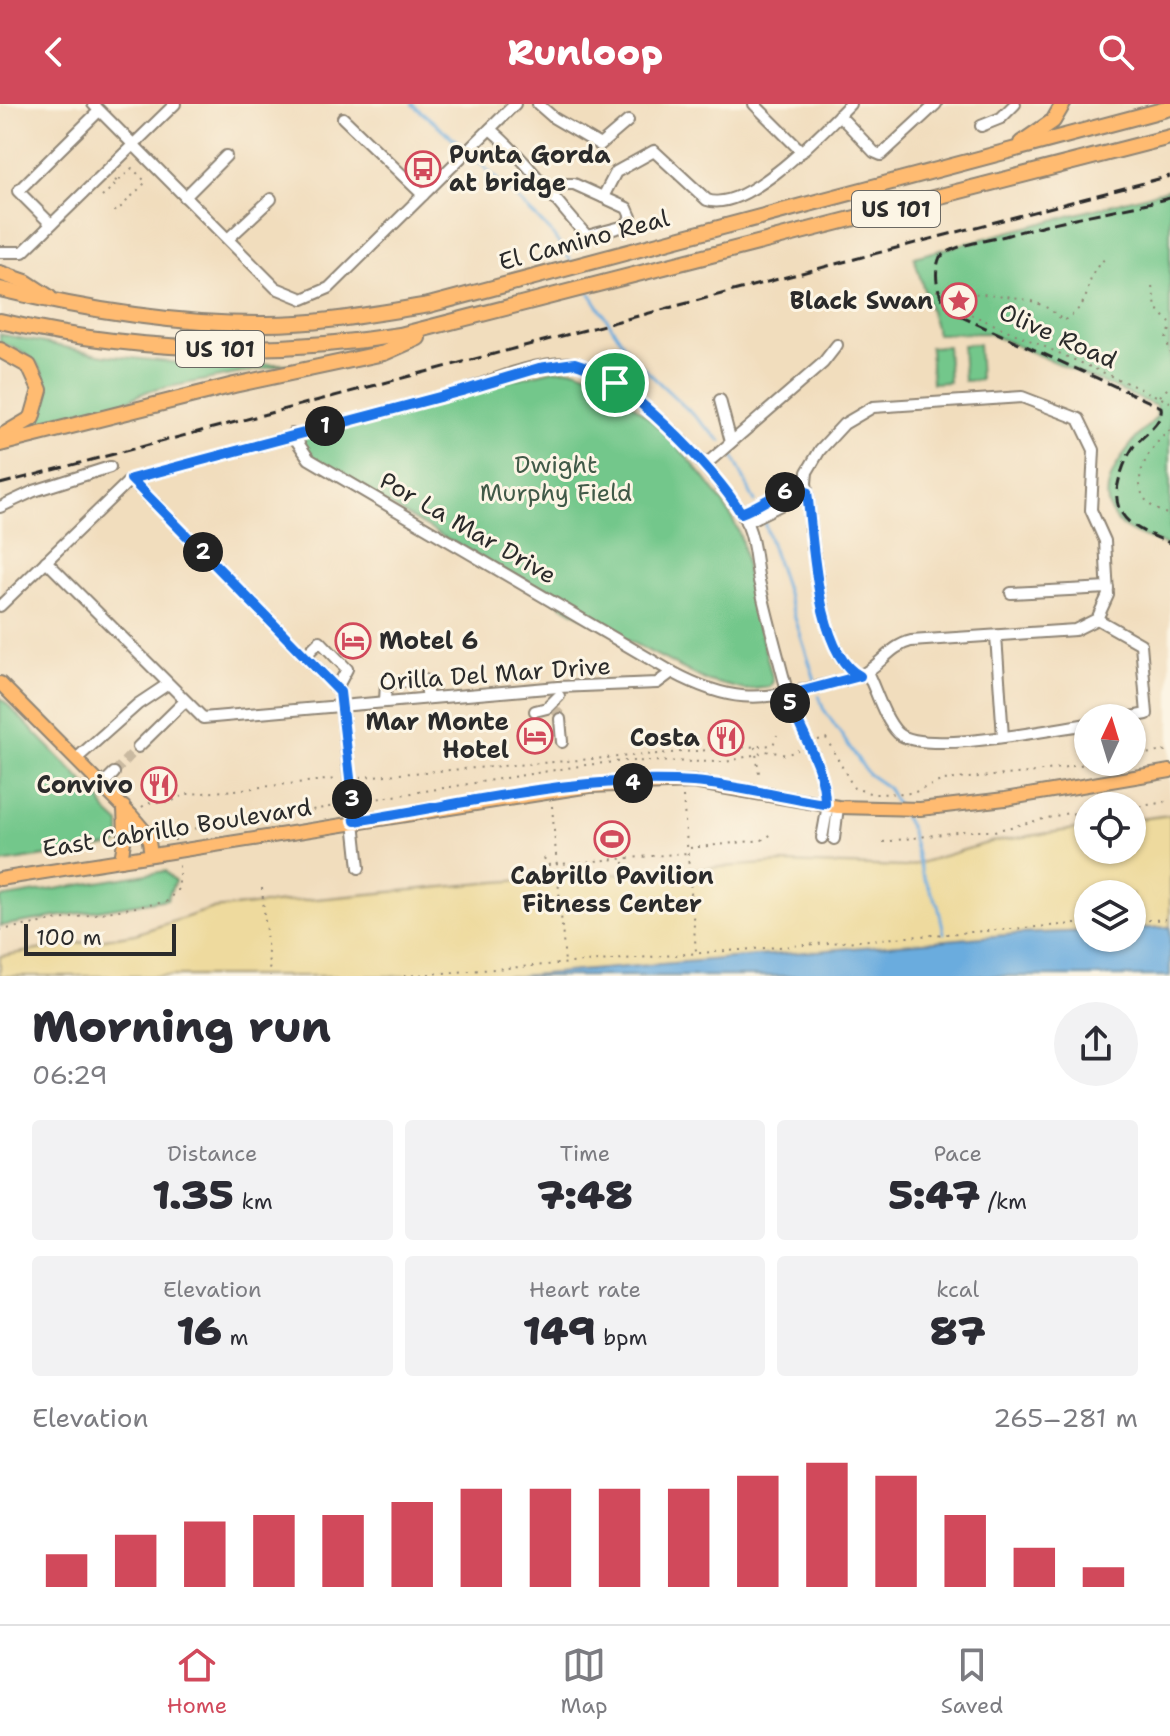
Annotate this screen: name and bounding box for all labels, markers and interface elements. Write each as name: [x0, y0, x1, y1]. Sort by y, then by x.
text: Runloop: [507, 28, 663, 77]
icon: back: [32, 30, 76, 74]
icon: search: [1094, 30, 1138, 74]
place label: Punta Gorda at bridge: [449, 139, 611, 199]
bus stop icon: Punta Gorda at bridge: [404, 150, 442, 188]
road number: US 101: [852, 191, 940, 227]
street label: El Camino Real: [495, 202, 673, 278]
place icon: Black Swan: [940, 282, 978, 320]
place label: Black Swan: [790, 285, 933, 317]
street label: Olive Road: [994, 296, 1122, 376]
road number: US 101: [176, 331, 264, 367]
pin: [581, 349, 649, 417]
icon: arrive: [593, 361, 637, 405]
pin: 1: [305, 406, 345, 446]
text: 1: [320, 411, 330, 440]
park label: Dwight Murphy Field: [480, 449, 632, 509]
street label: Por La Mar Drive: [374, 464, 562, 592]
pin: 6: [765, 472, 805, 512]
text: 6: [777, 477, 793, 506]
pin: 2: [183, 532, 223, 572]
text: 2: [195, 537, 211, 566]
hotel icon: Motel 6: [334, 622, 372, 660]
place label: Motel 6: [379, 625, 478, 657]
street label: Orilla Del Mar Drive: [378, 650, 612, 698]
pin: 5: [770, 683, 810, 723]
text: 5: [783, 688, 797, 717]
north arrow: [1074, 704, 1146, 776]
map controls: [1074, 704, 1146, 952]
place label: Mar Monte Hotel: [365, 706, 509, 766]
hotel icon: Mar Monte Hotel: [516, 717, 554, 755]
restaurant icon: Costa: [707, 719, 745, 757]
place label: Costa: [630, 722, 701, 754]
pin: 4: [613, 763, 653, 803]
restaurant icon: Convivo: [140, 766, 178, 804]
text: 4: [625, 768, 641, 797]
place label: Convivo: [37, 769, 133, 801]
pin: 3: [332, 779, 372, 819]
text: 3: [344, 784, 360, 813]
street label: East Cabrillo Boulevard: [40, 791, 314, 865]
button: locate: [1074, 792, 1146, 864]
sports icon: Cabrillo Pavilion Fitness Center: [593, 820, 631, 858]
place label: Cabrillo Pavilion Fitness Center: [510, 860, 714, 920]
button: layers: [1074, 880, 1146, 952]
scale bar: [24, 920, 176, 956]
text: 100 m: [36, 923, 102, 952]
text: Morning run: [32, 997, 331, 1056]
button: share: [1054, 1002, 1138, 1086]
text: 06:29: [32, 1057, 108, 1092]
text: Distance: [167, 1139, 257, 1168]
text: Time: [560, 1139, 610, 1168]
text: Pace: [933, 1139, 982, 1168]
text: 1.35: [152, 1168, 234, 1222]
text: 7:48: [537, 1168, 633, 1222]
text: 5:47: [888, 1168, 980, 1222]
text: km: [234, 1187, 273, 1216]
text: /km: [980, 1187, 1027, 1216]
text: Elevation: [163, 1275, 262, 1304]
text: Heart rate: [529, 1275, 641, 1304]
text: kcal: [936, 1275, 979, 1304]
text: 16: [176, 1304, 222, 1358]
text: 149: [522, 1304, 596, 1358]
text: 87: [930, 1304, 986, 1358]
text: m: [222, 1323, 249, 1352]
text: bpm: [596, 1323, 648, 1352]
text: Elevation: [32, 1400, 148, 1435]
text: 265–281 m: [993, 1400, 1138, 1435]
tab: Home: [167, 1643, 227, 1720]
tab: Map: [560, 1643, 608, 1720]
tab: Saved: [941, 1643, 1003, 1720]

